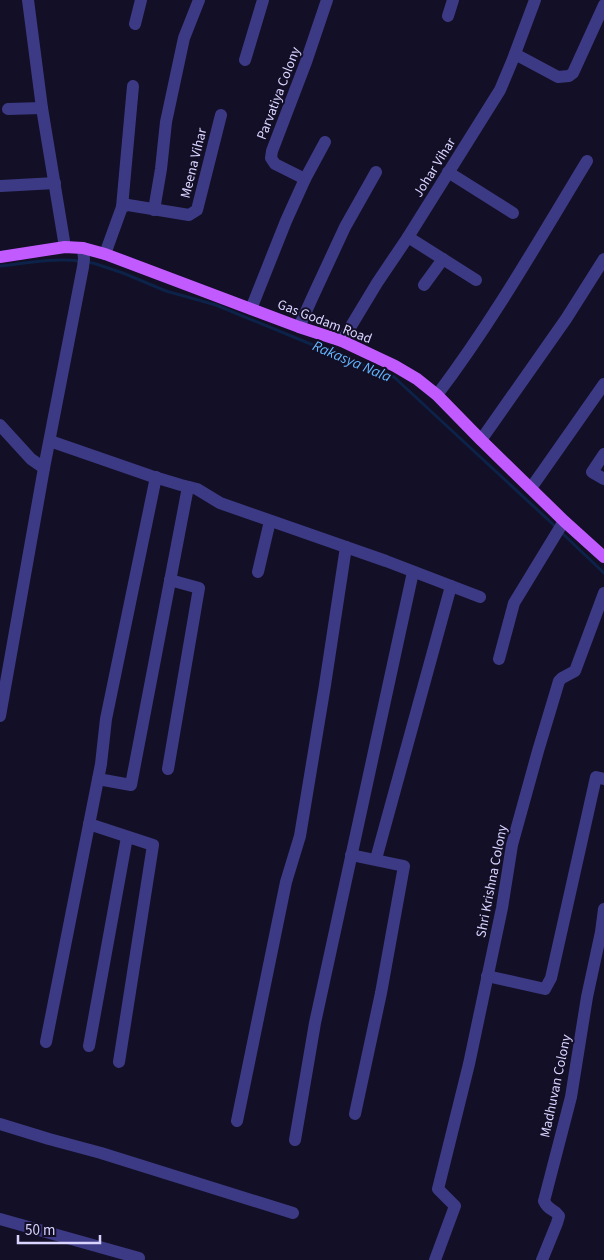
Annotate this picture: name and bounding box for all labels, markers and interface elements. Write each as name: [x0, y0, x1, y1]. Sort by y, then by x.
street label: Parvatiya Colony: [252, 44, 306, 143]
street label: Meena Vihar: [176, 126, 212, 200]
street label: Johar Vihar: [409, 134, 461, 201]
street label: Gas Godam Road: [274, 295, 375, 349]
water label: Rakasya Nala: [309, 335, 395, 388]
street label: Shri Krishna Colony: [471, 823, 513, 939]
street label: Madhuvan Colony: [535, 1032, 577, 1140]
scale bar: [18, 1212, 100, 1244]
text: 50 m: [25, 1220, 55, 1241]

